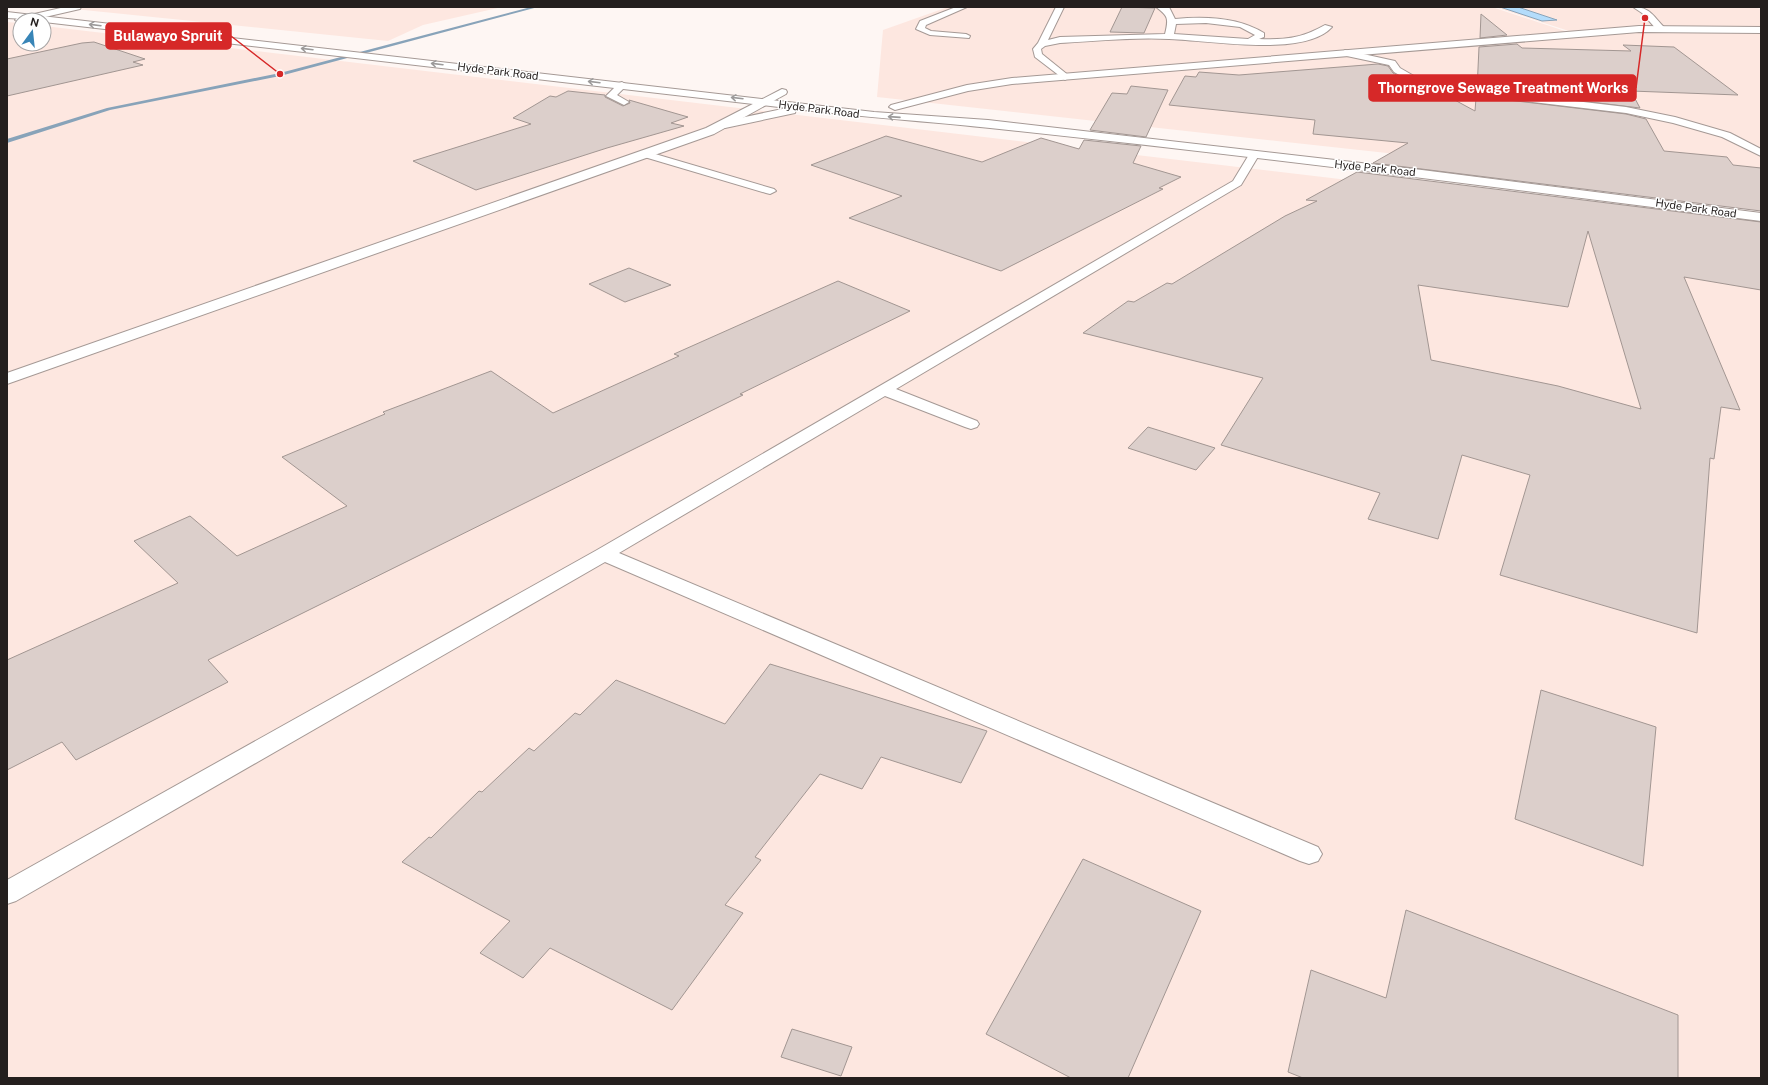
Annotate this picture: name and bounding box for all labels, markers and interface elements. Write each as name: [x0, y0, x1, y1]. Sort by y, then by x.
north arrow: [12, 12, 52, 52]
text: N: [29, 15, 40, 29]
one-way arrow: [88, 21, 101, 29]
callout: Bulawayo Spruit: [106, 23, 231, 49]
text: Bulawayo Spruit: [113, 28, 223, 44]
one-way arrow: [301, 45, 314, 53]
one-way arrow: [431, 60, 444, 68]
street label: Hyde Park Road: [457, 60, 539, 82]
callout: Thorngrove Sewage Treatment Works: [1369, 75, 1636, 101]
one-way arrow: [588, 78, 601, 86]
text: Thorngrove Sewage Treatment Works: [1378, 80, 1628, 96]
one-way arrow: [731, 94, 744, 102]
street label: Hyde Park Road: [778, 98, 860, 120]
one-way arrow: [888, 114, 901, 121]
street label: Hyde Park Road: [1334, 158, 1416, 178]
street label: Hyde Park Road: [1655, 196, 1737, 220]

